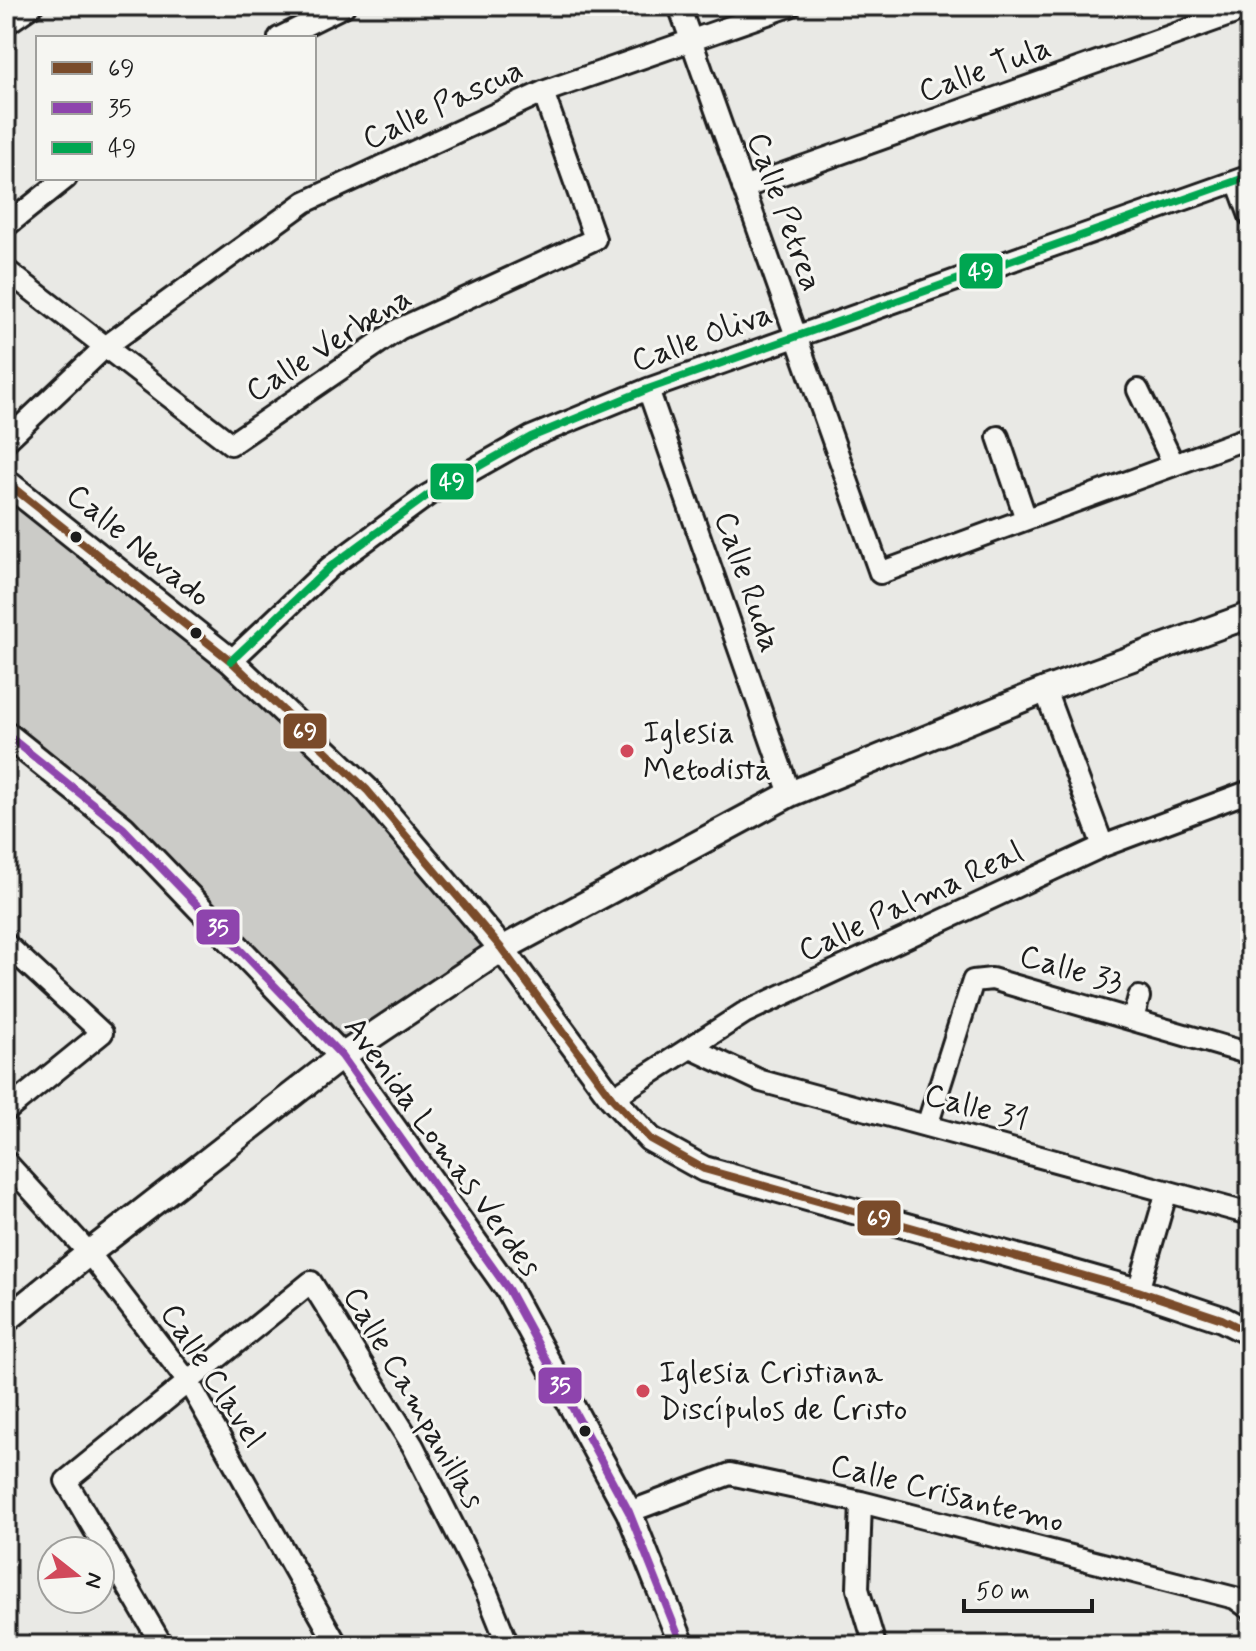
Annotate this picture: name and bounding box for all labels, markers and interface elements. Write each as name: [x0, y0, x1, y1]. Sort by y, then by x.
street label: Calle Tula: [913, 27, 1057, 113]
legend: [36, 36, 316, 180]
street label: Calle Pascua: [356, 49, 530, 161]
text: 69: [108, 54, 135, 85]
text: 35: [108, 94, 132, 125]
street label: Calle Petrea: [736, 127, 832, 297]
text: 49: [108, 134, 136, 165]
line badge: 49: [958, 252, 1004, 290]
text: 49: [968, 259, 994, 287]
street label: Calle Verbena: [238, 277, 420, 413]
street label: Calle Oliva: [626, 293, 778, 383]
line badge: 49: [429, 462, 475, 501]
text: 49: [439, 469, 465, 497]
street label: Calle Nevado: [57, 475, 219, 617]
street label: Calle Ruda: [703, 506, 791, 658]
unlabelled marker: [68, 529, 84, 545]
unlabelled marker: [188, 625, 204, 641]
line badge: 69: [282, 712, 328, 750]
place label: Iglesia Metodista: [643, 712, 772, 791]
text: 69: [293, 719, 317, 747]
marker: Iglesia Metodista: [618, 742, 636, 760]
street label: Calle Palma Real: [792, 832, 1030, 972]
line badge: 35: [195, 908, 241, 946]
text: 35: [207, 915, 229, 943]
street label: Calle 33: [1015, 935, 1127, 1005]
street label: Avenida Lomas Verdes: [333, 1008, 551, 1286]
street label: Calle 31: [920, 1074, 1032, 1142]
line badge: 69: [856, 1199, 902, 1237]
text: 69: [867, 1206, 891, 1234]
street label: Calle Campanillas: [332, 1279, 494, 1517]
street label: Calle Clavel: [150, 1296, 274, 1456]
place label: Iglesia Cristiana Discípulos de Cristo: [659, 1352, 907, 1431]
line badge: 35: [537, 1366, 583, 1405]
text: 35: [549, 1373, 571, 1401]
marker: Iglesia Cristiana Discípulos de Cristo: [634, 1382, 652, 1400]
unlabelled marker: [577, 1423, 593, 1439]
street label: Calle Crisantemo: [826, 1445, 1068, 1543]
north arrow: [36, 1535, 116, 1615]
scale bar: [964, 1563, 1092, 1613]
text: N: [78, 1569, 109, 1591]
text: 50 m: [976, 1577, 1030, 1608]

